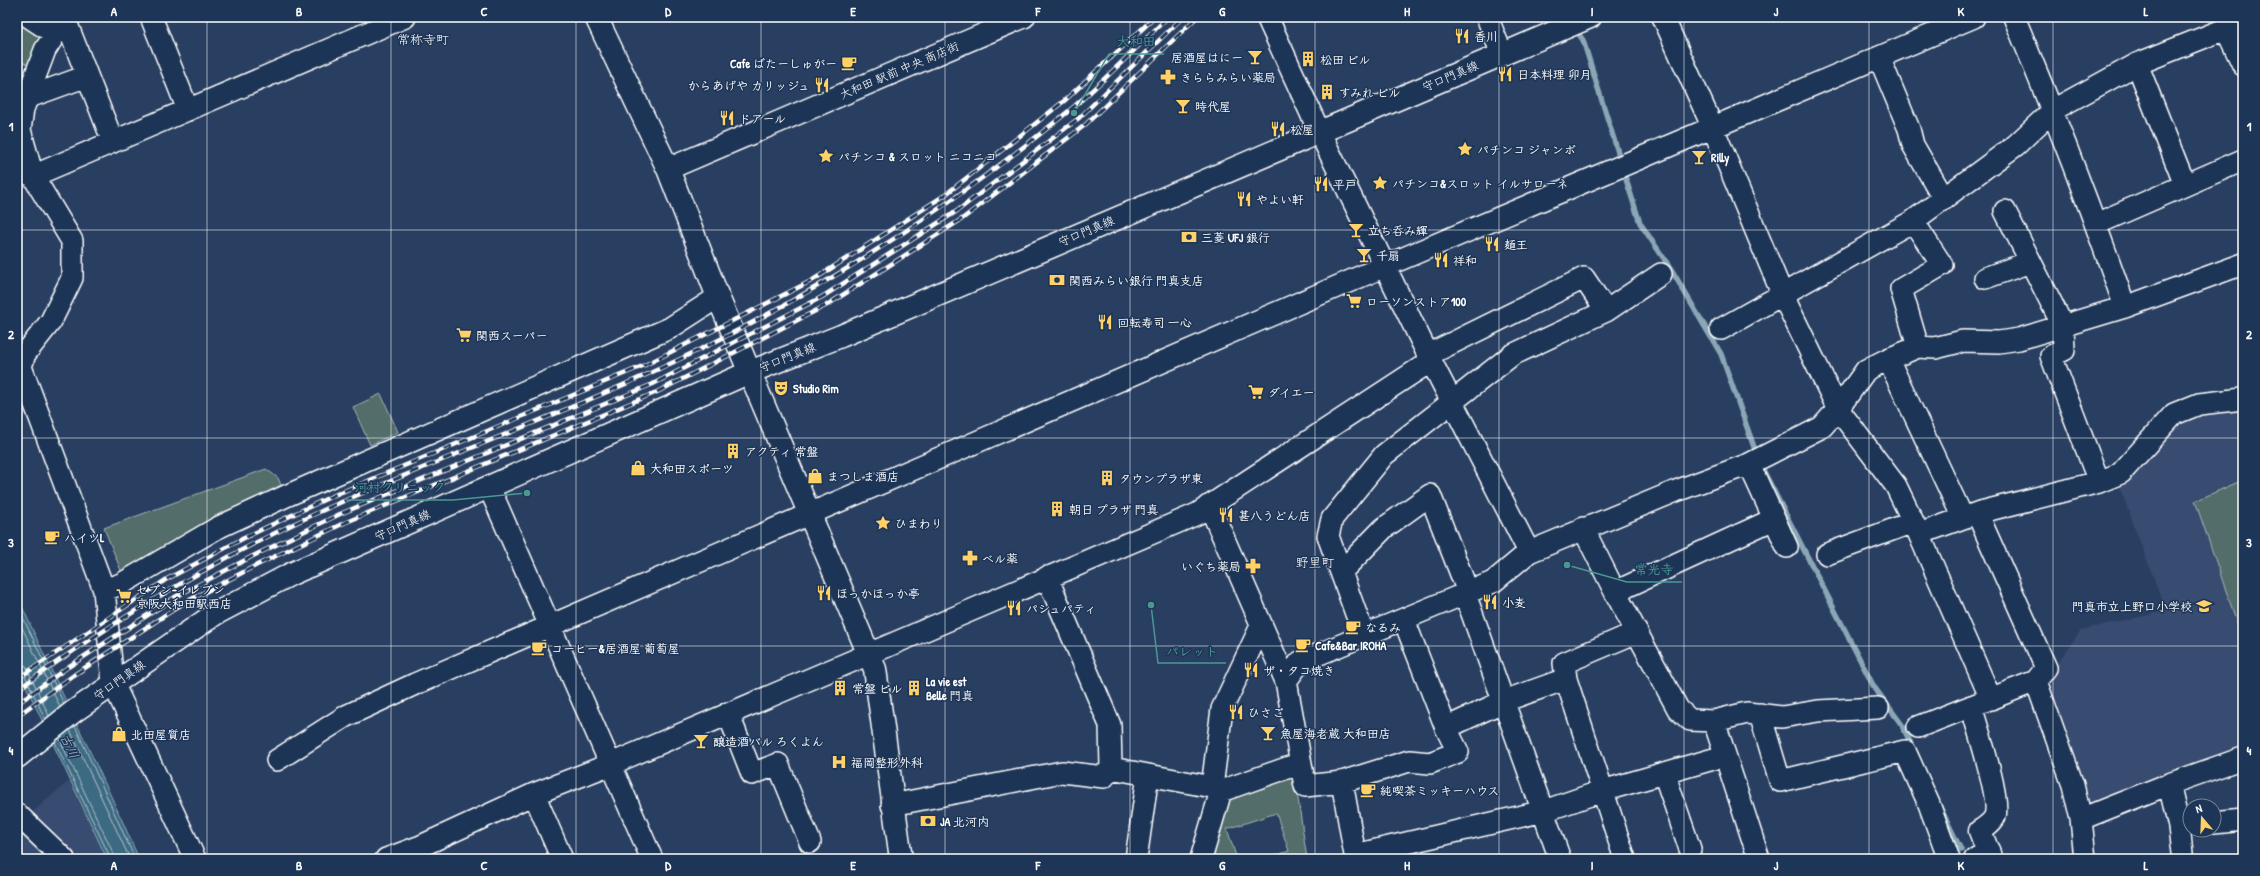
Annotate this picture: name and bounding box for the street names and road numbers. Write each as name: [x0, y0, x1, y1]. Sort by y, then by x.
street label: 大和田 駅前 中央 商店街: [837, 37, 961, 103]
street label: 守口門真線: [1419, 56, 1481, 96]
street label: 守口門真線: [1055, 211, 1117, 251]
street label: 守口門真線: [756, 338, 818, 376]
street label: 守口門真線: [371, 505, 433, 545]
street label: 守口門真線: [90, 656, 148, 704]

